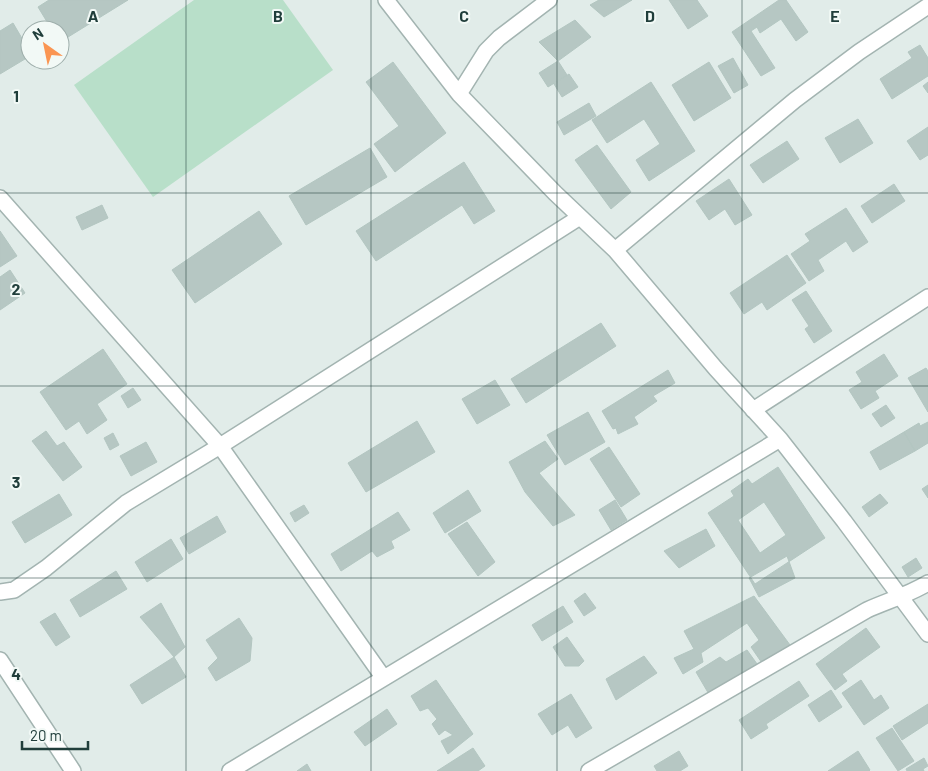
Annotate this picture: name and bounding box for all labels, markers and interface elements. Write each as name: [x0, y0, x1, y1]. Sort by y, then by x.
text: A: [88, 6, 99, 25]
text: B: [273, 6, 283, 25]
text: C: [459, 6, 469, 25]
text: D: [645, 6, 655, 25]
text: E: [830, 6, 840, 25]
north arrow: [20, 20, 70, 70]
text: N: [29, 24, 46, 43]
text: 1: [13, 86, 19, 105]
text: 2: [12, 279, 21, 298]
text: 3: [12, 472, 20, 491]
text: 4: [11, 664, 21, 683]
scale bar: [22, 718, 89, 750]
text: 20 m: [30, 726, 62, 744]

